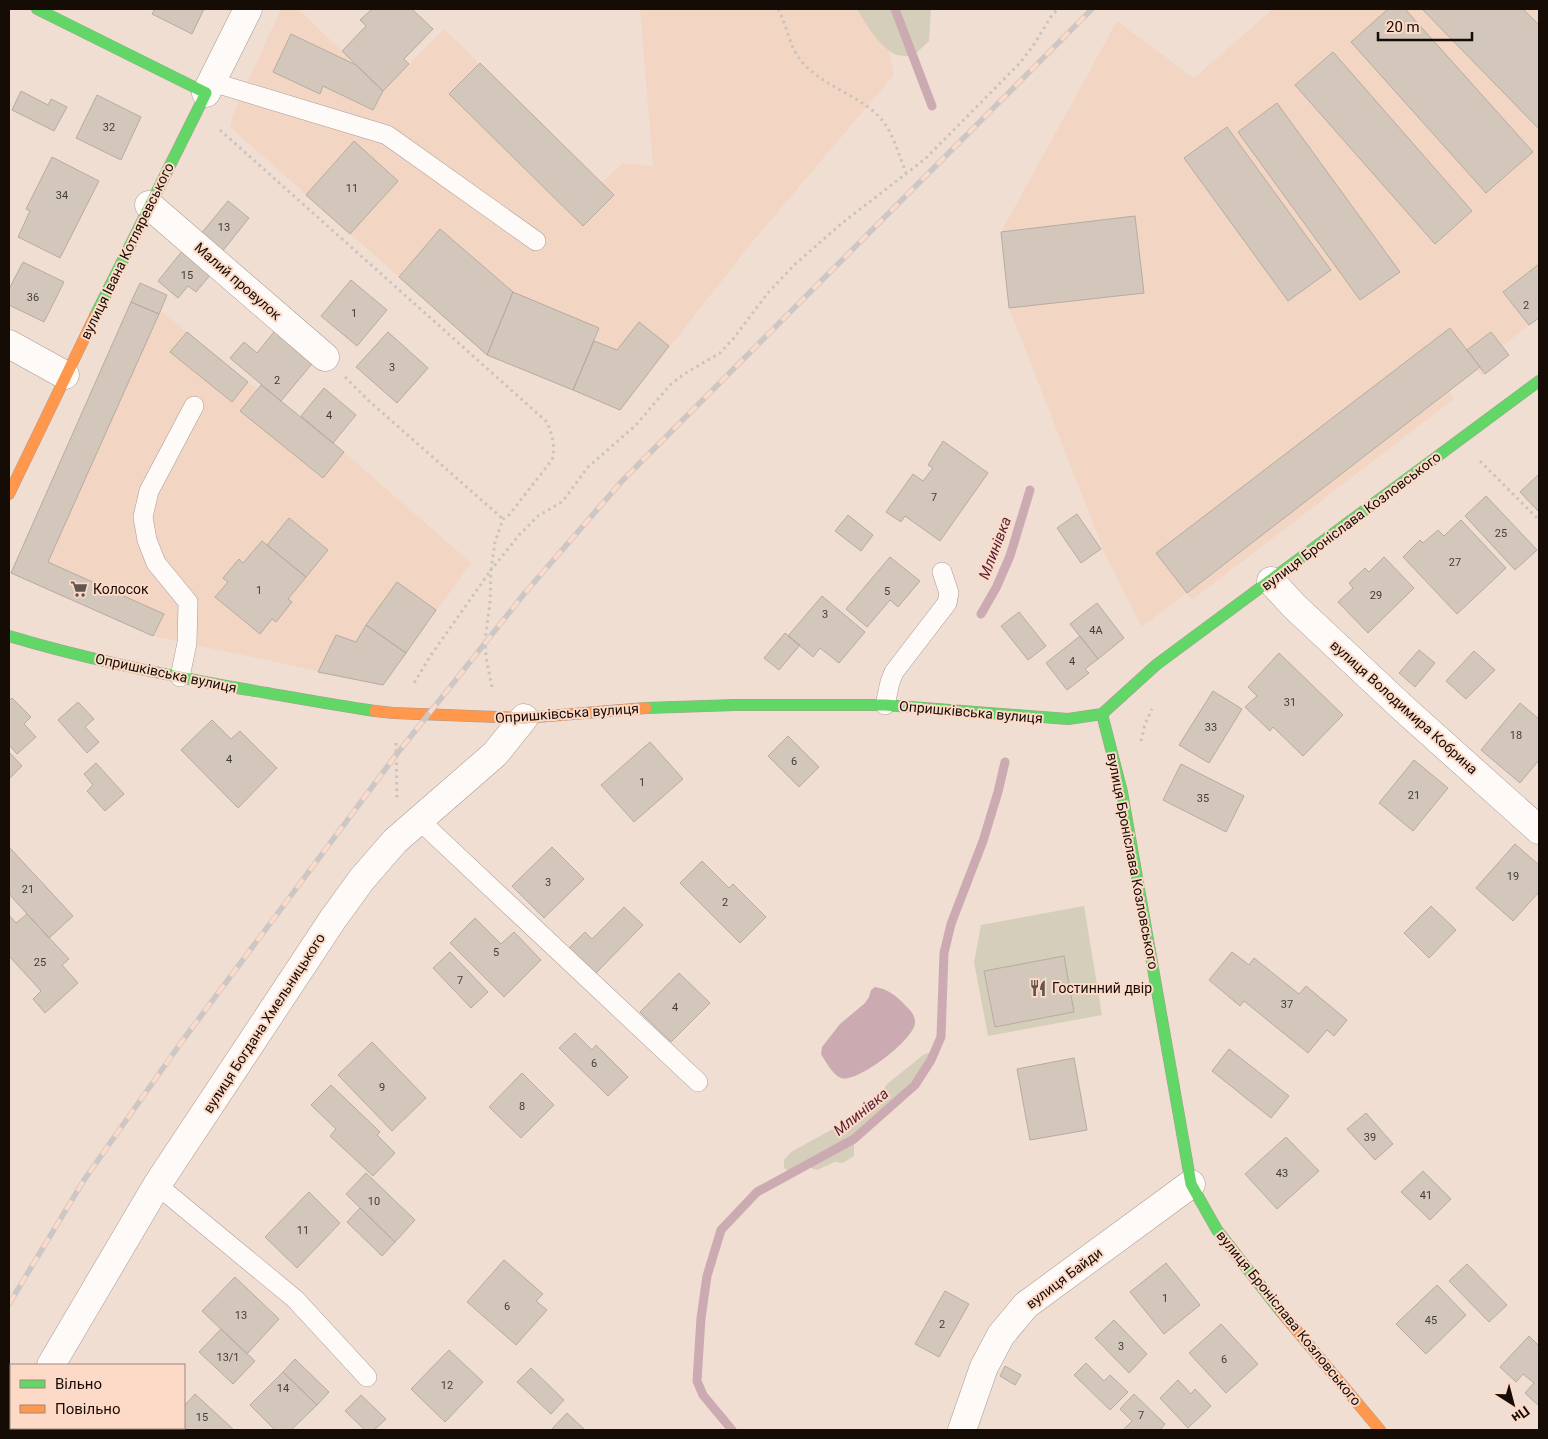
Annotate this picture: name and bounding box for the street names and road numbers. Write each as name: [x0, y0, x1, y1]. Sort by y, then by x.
street label: вулиця Івана Котляревського: [77, 160, 177, 342]
street label: Малий провулок: [191, 239, 285, 323]
street label: вулиця Броніслава Козловського: [1258, 448, 1444, 594]
street label: вулиця Володимира Кобрина: [1327, 637, 1481, 777]
street label: Опришківська вулиця: [94, 650, 238, 696]
street label: Опришківська вулиця: [899, 698, 1043, 726]
street label: Опришківська вулиця: [495, 700, 639, 726]
street label: вулиця Броніслава Козловського: [1104, 751, 1162, 971]
street label: вулиця Богдана Хмельницького: [200, 930, 328, 1116]
street label: вулиця Броніслава Козловського: [1213, 1227, 1365, 1409]
street label: вулиця Байди: [1023, 1244, 1105, 1312]

